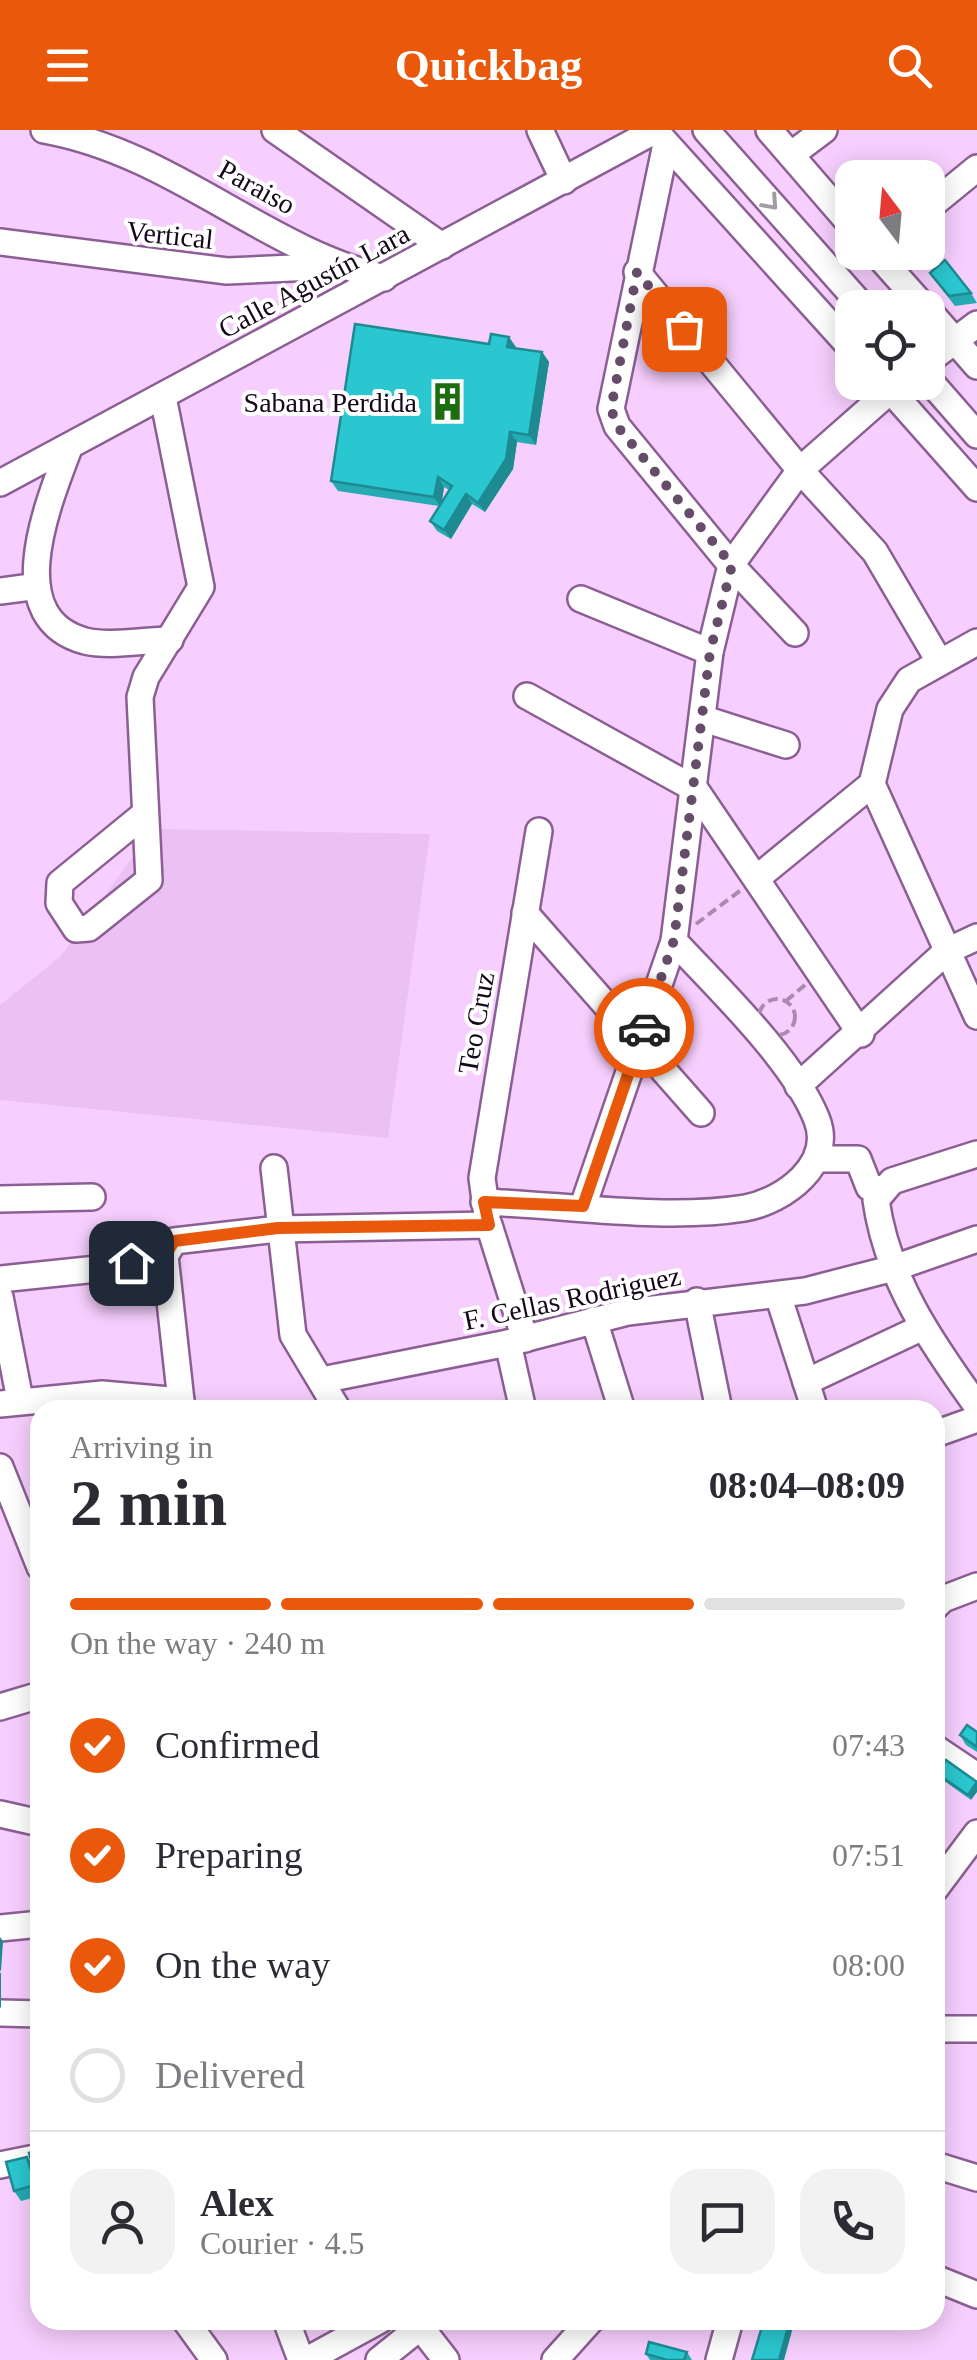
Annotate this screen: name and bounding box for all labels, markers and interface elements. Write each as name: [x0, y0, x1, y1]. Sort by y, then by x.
icon: menu: [40, 38, 95, 93]
icon: search: [882, 38, 937, 93]
text: Quickbag: [395, 40, 582, 90]
street label: Paraiso: [213, 153, 301, 221]
north arrow: [835, 160, 945, 270]
map controls: [835, 160, 945, 400]
one-way arrow: [759, 191, 777, 210]
street label: Vertical: [125, 215, 215, 255]
street label: Calle Agustín Lara: [213, 217, 415, 344]
pin: [642, 287, 727, 372]
button: locate: [835, 290, 945, 400]
icon: bag: [657, 302, 712, 357]
building icon: Sabana Perdida: [426, 381, 468, 423]
place label: Sabana Perdida: [244, 387, 418, 418]
street label: Teo Cruz: [452, 970, 500, 1076]
courier: [594, 978, 694, 1078]
icon: car: [617, 1001, 672, 1056]
pin: [89, 1221, 174, 1306]
icon: home: [104, 1236, 159, 1291]
street label: F. Cellas Rodriguez: [461, 1260, 683, 1336]
text: Arriving in: [70, 1429, 213, 1465]
text: 08:04–08:09: [709, 1464, 905, 1506]
text: 2 min: [70, 1467, 227, 1539]
text: On the way · 240 m: [70, 1625, 325, 1661]
icon: check: [70, 1718, 125, 1773]
text: Confirmed: [155, 1724, 320, 1766]
text: 07:43: [832, 1727, 905, 1763]
icon: check: [70, 1828, 125, 1883]
text: Preparing: [155, 1834, 303, 1876]
text: 07:51: [832, 1837, 905, 1873]
icon: check: [70, 1938, 125, 1993]
text: On the way: [155, 1944, 330, 1986]
text: 08:00: [832, 1947, 905, 1983]
text: Delivered: [155, 2054, 305, 2096]
button: person: [70, 2169, 175, 2274]
button: chat: [670, 2169, 775, 2274]
button: phone: [800, 2169, 905, 2274]
text: Alex: [200, 2182, 274, 2224]
text: Courier · 4.5: [200, 2225, 364, 2261]

